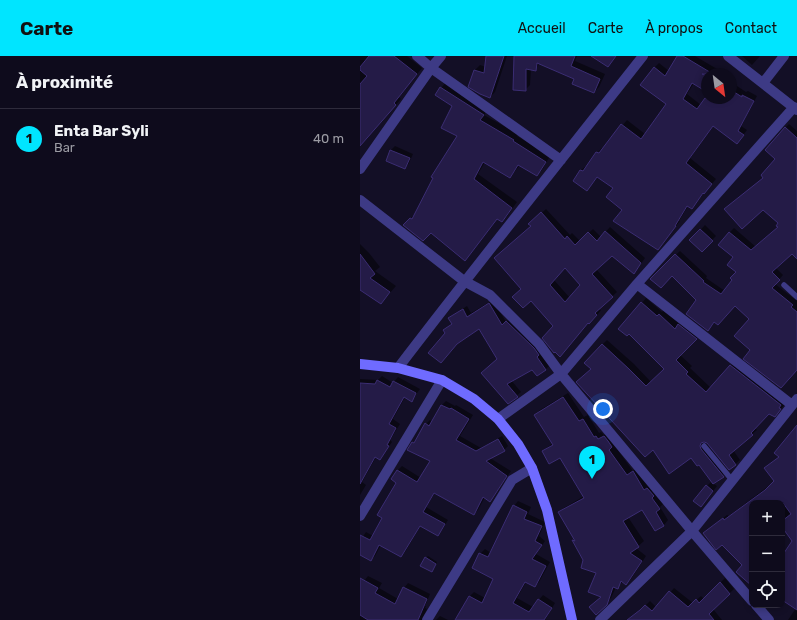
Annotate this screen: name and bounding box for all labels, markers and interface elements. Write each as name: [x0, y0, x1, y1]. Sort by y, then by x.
text: Carte: [20, 17, 73, 40]
text: Accueil: [518, 20, 566, 37]
text: Carte: [588, 20, 623, 37]
text: À propos: [645, 20, 703, 37]
text: Contact: [725, 20, 777, 37]
north arrow: [701, 68, 737, 104]
text: À proximité: [16, 72, 113, 92]
text: Enta Bar Syli: [54, 122, 149, 140]
text: 1: [26, 131, 32, 146]
text: 40 m: [313, 131, 344, 146]
text: Bar: [54, 140, 75, 155]
your location: [593, 399, 613, 419]
pin: 1: [579, 446, 605, 479]
map controls: [749, 500, 785, 608]
button: +: [749, 500, 785, 536]
button: −: [749, 536, 785, 572]
button: locate: [749, 572, 785, 608]

